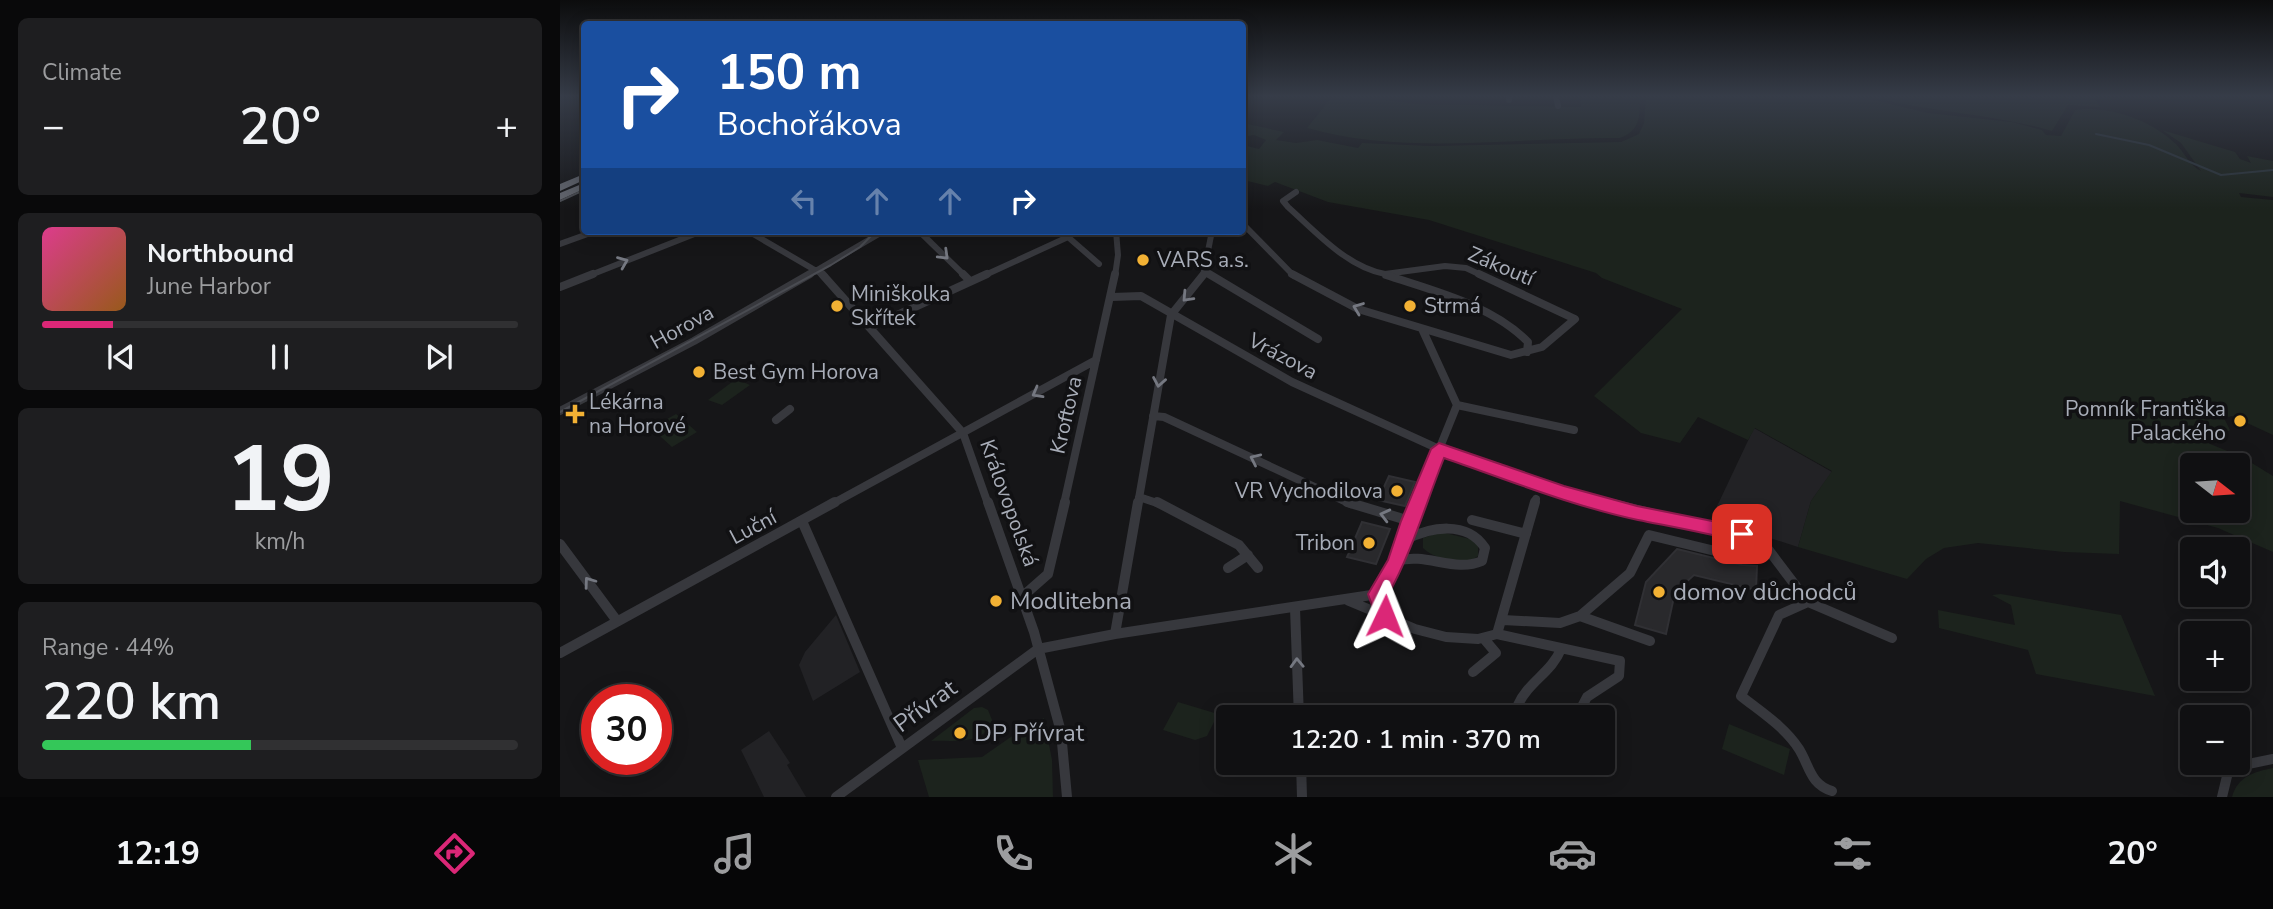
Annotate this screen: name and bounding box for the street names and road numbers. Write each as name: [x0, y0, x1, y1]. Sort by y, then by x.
street label: Zákoutí: [1464, 240, 1539, 293]
street label: Horova: [645, 298, 719, 356]
street label: Vrázova: [1243, 326, 1323, 386]
street label: Kroftova: [1043, 373, 1089, 457]
street label: Královopolská: [973, 436, 1045, 570]
street label: Luční: [725, 502, 782, 551]
street label: Přívrat: [887, 672, 964, 740]

